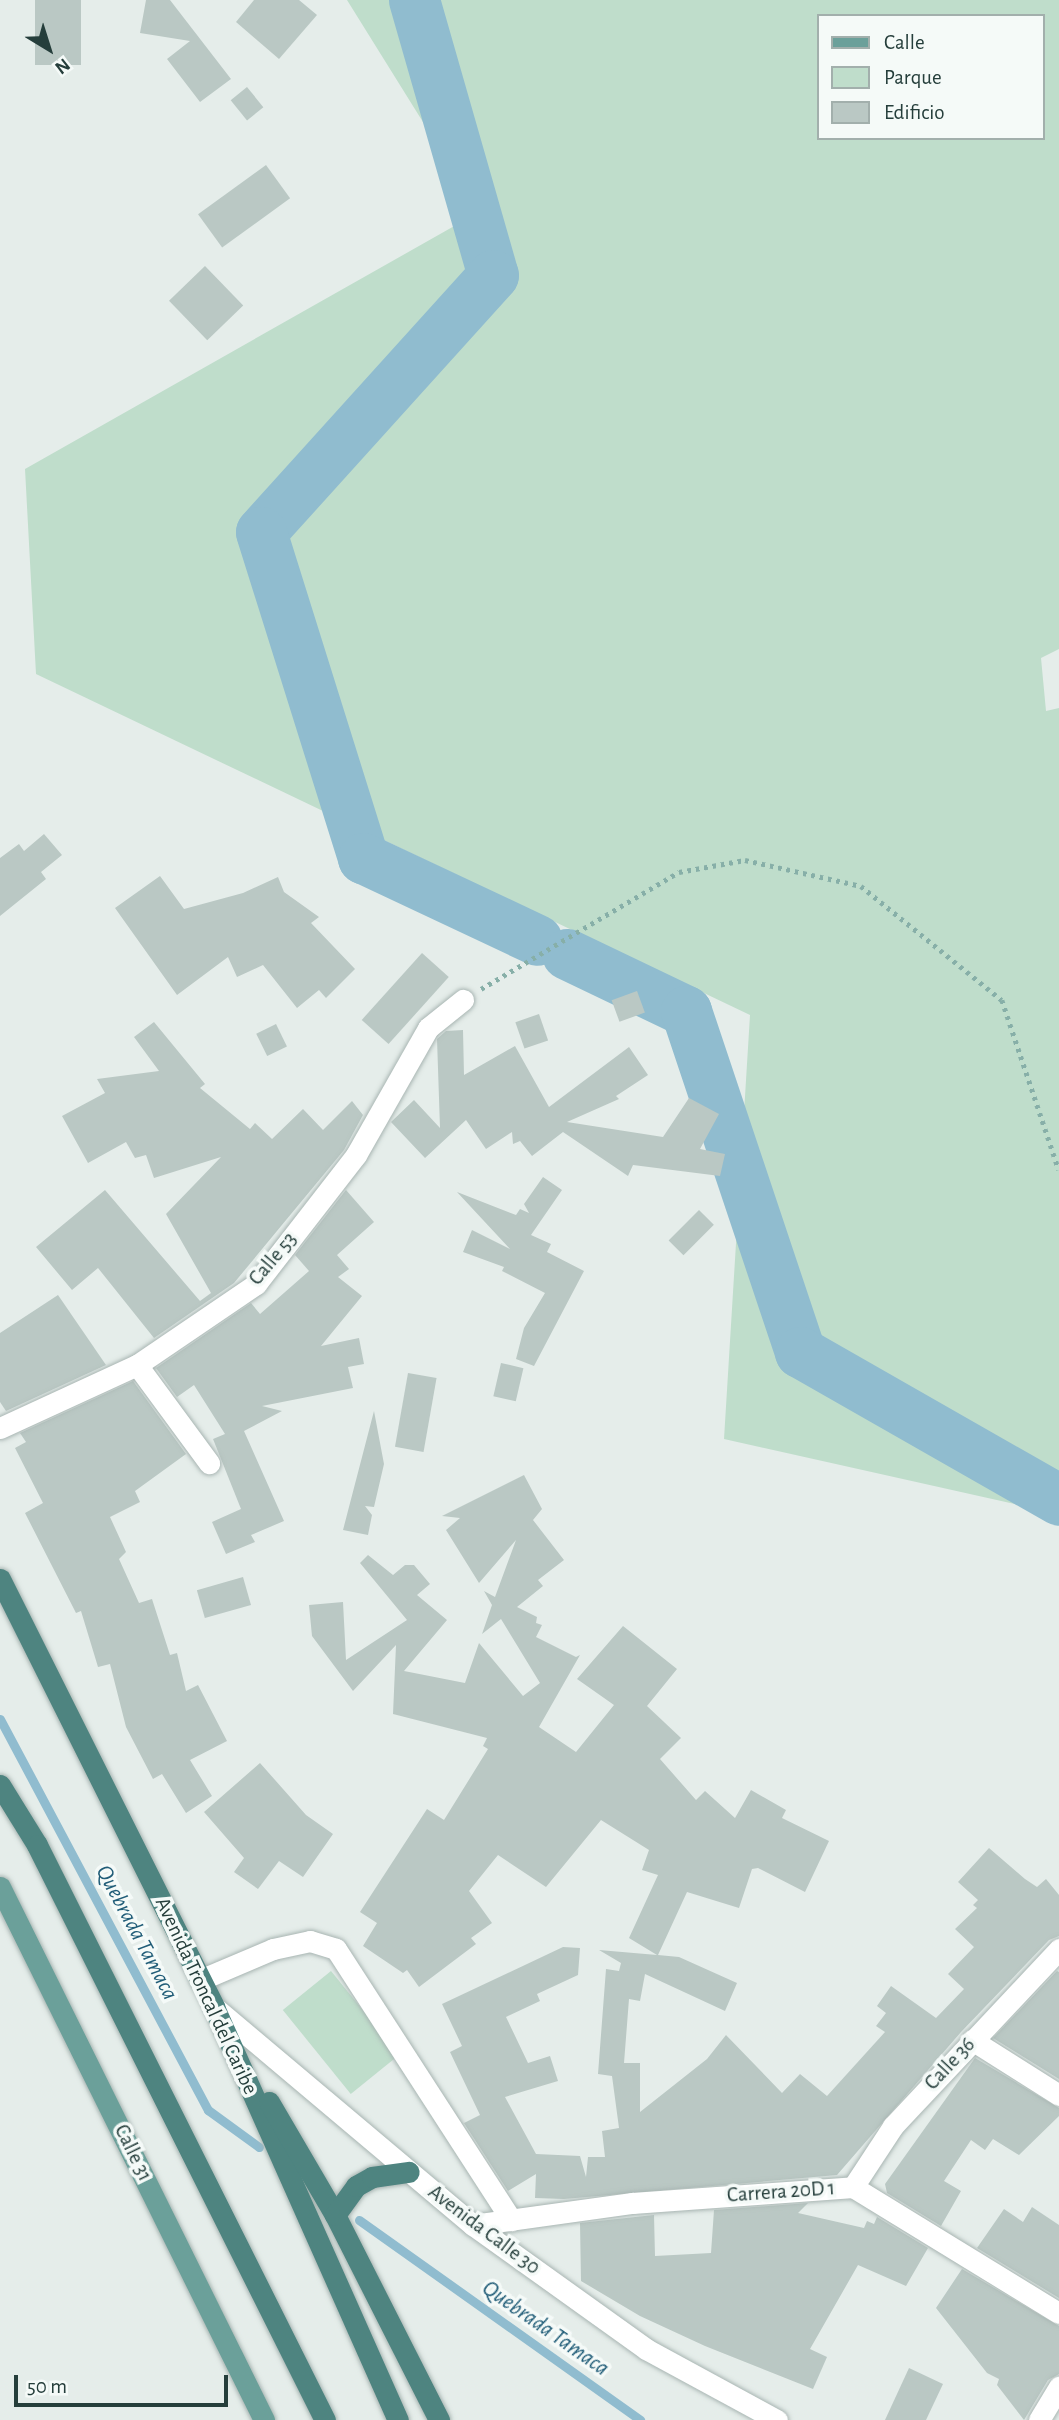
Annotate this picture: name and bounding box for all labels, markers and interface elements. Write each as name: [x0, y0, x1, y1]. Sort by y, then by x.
north arrow: [14, 14, 84, 84]
legend: [818, 14, 1045, 140]
text: Calle: [884, 32, 925, 53]
text: N: [51, 54, 73, 77]
text: Parque: [884, 67, 942, 88]
text: Edificio: [884, 102, 945, 123]
street label: Calle 53: [244, 1227, 302, 1291]
water label: Quebrada Tamaca: [89, 1861, 183, 2005]
street label: Avenida Troncal del Caribe: [149, 1893, 263, 2099]
street label: Calle 36: [919, 2032, 981, 2096]
street label: Calle 31: [109, 2121, 157, 2185]
street label: Carrera 20D 1: [726, 2176, 836, 2208]
street label: Avenida Calle 30: [423, 2180, 545, 2280]
water label: Quebrada Tamaca: [476, 2275, 614, 2383]
scale bar: [18, 2360, 231, 2404]
text: 50 m: [27, 2376, 67, 2397]

